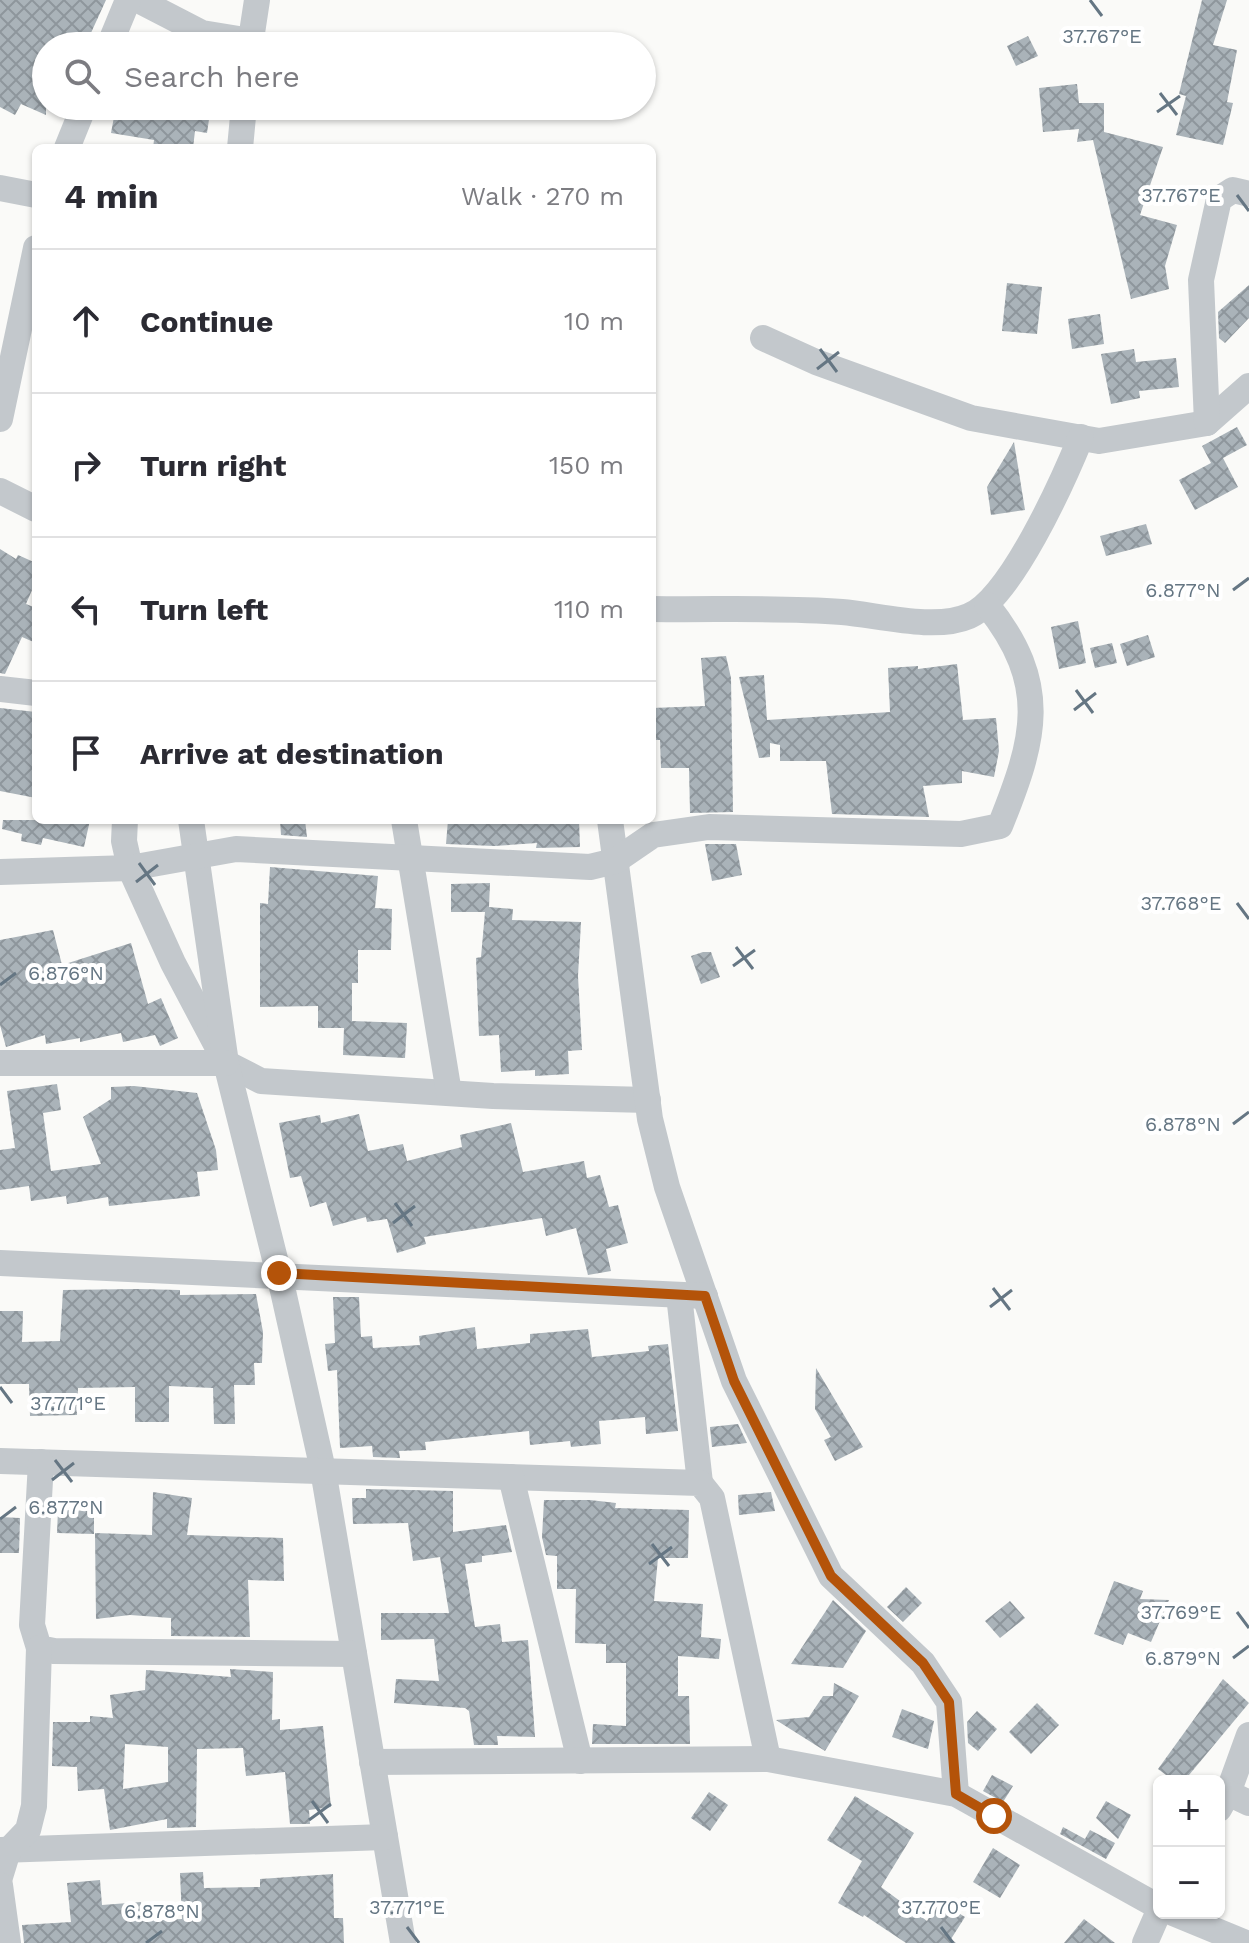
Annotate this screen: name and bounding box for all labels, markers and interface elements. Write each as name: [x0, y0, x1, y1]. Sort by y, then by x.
text: 37.767°E: [1062, 24, 1142, 48]
search box: [32, 32, 656, 120]
icon: search: [60, 54, 104, 98]
text: Search here: [124, 59, 300, 94]
text: 4 min: [64, 176, 159, 216]
text: Walk · 270 m: [461, 181, 624, 211]
text: 37.767°E: [1141, 183, 1221, 207]
icon: ahead: [64, 299, 108, 343]
text: Continue: [140, 304, 273, 339]
text: 10 m: [564, 306, 624, 336]
icon: right: [64, 443, 108, 487]
text: Turn right: [140, 448, 286, 483]
text: 150 m: [549, 450, 624, 480]
text: 6.877°N: [1145, 578, 1221, 602]
icon: left: [64, 587, 108, 631]
text: Turn left: [140, 592, 268, 627]
text: 110 m: [554, 594, 624, 624]
icon: arrive: [64, 731, 108, 775]
text: Arrive at destination: [140, 736, 444, 771]
text: 37.768°E: [1141, 891, 1222, 915]
text: 6.876°N: [28, 961, 104, 985]
text: 6.878°N: [1145, 1112, 1221, 1136]
route end: [261, 1255, 297, 1291]
text: 37.771°E: [30, 1391, 106, 1415]
text: 6.877°N: [28, 1495, 104, 1519]
text: 37.769°E: [1140, 1600, 1222, 1624]
text: 6.879°N: [1145, 1646, 1221, 1670]
map controls: [1153, 1775, 1225, 1919]
button: +: [1153, 1775, 1225, 1847]
route start: [976, 1798, 1012, 1834]
button: −: [1153, 1847, 1225, 1919]
text: 37.771°E: [369, 1895, 445, 1919]
text: 37.770°E: [901, 1895, 981, 1919]
text: 6.878°N: [124, 1899, 200, 1923]

